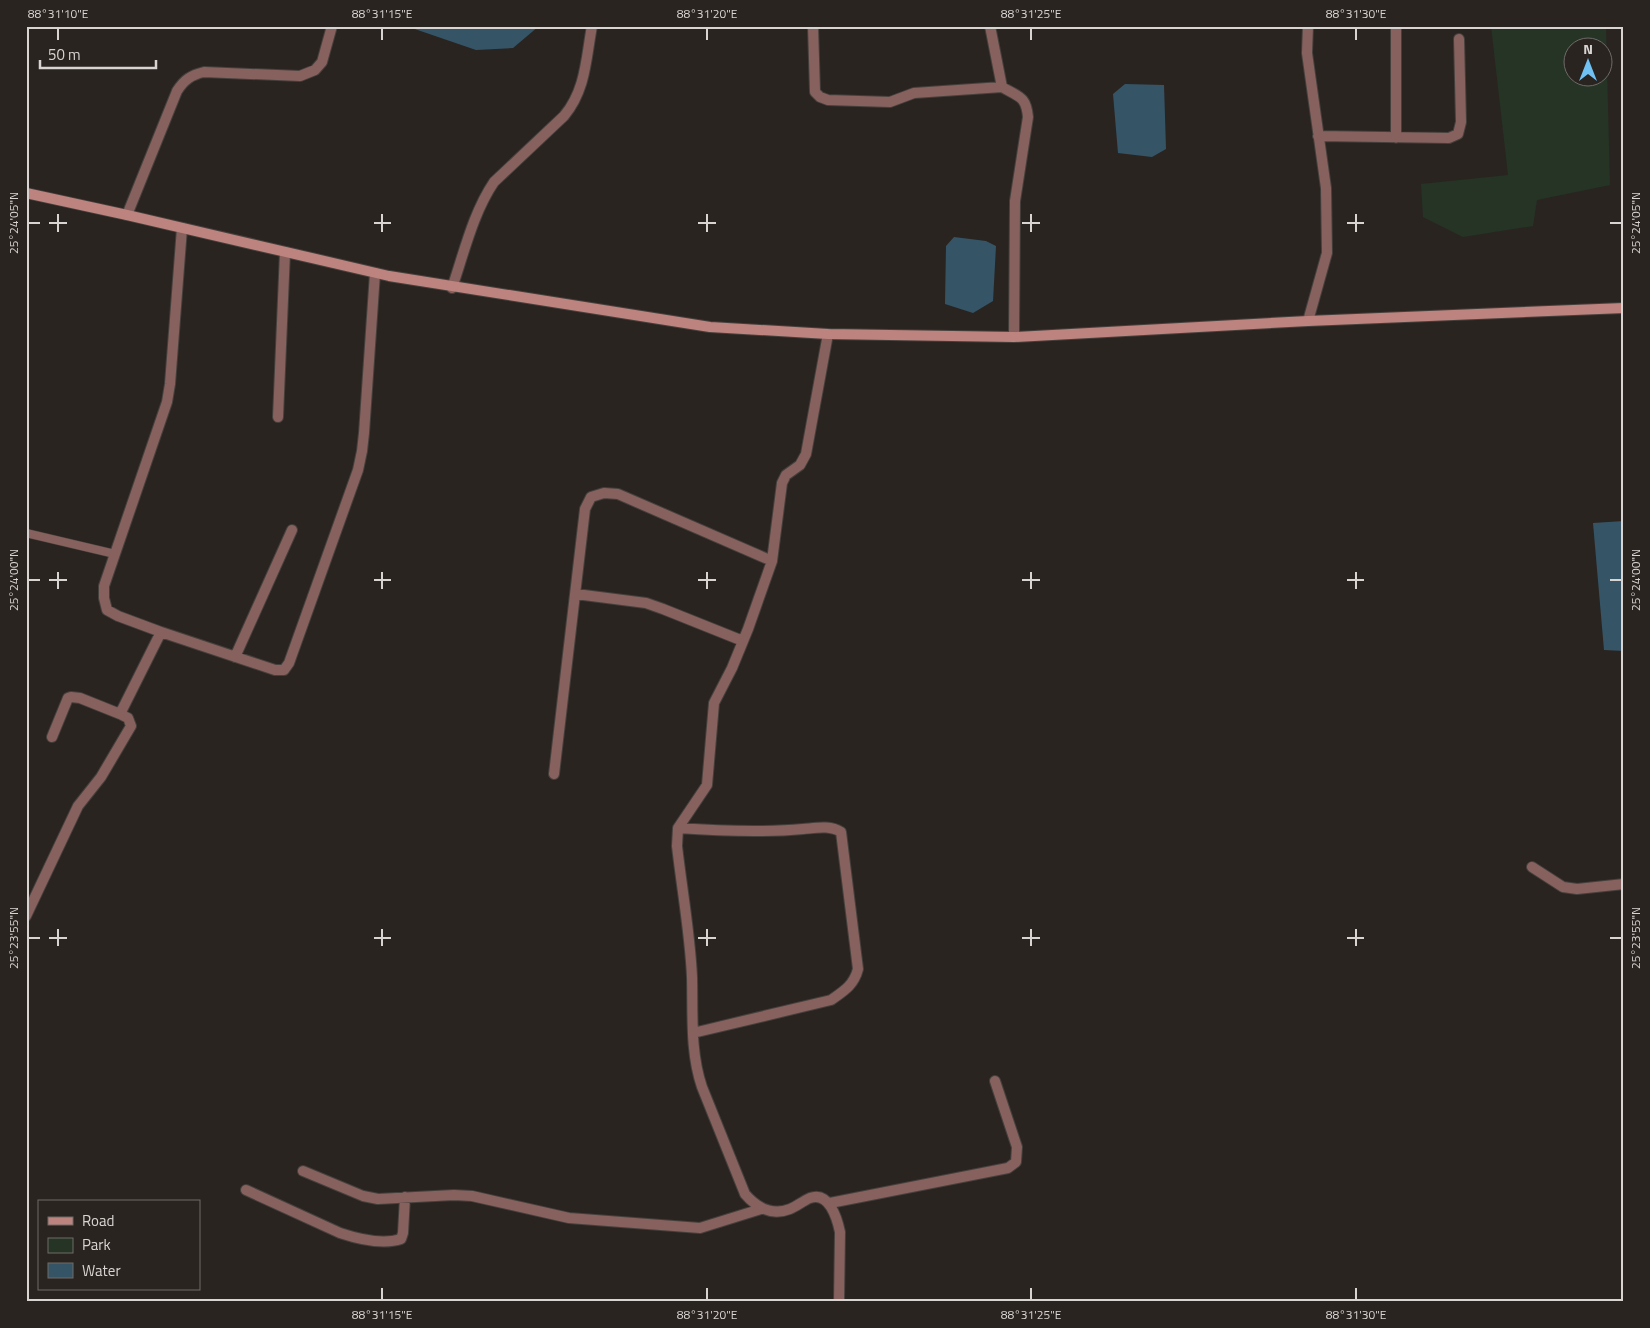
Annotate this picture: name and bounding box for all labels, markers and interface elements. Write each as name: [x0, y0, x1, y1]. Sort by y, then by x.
text: 88°31'10"E: [28, 4, 89, 23]
text: 88°31'15"E: [352, 4, 413, 23]
text: 88°31'20"E: [677, 4, 738, 23]
text: 88°31'25"E: [1001, 4, 1062, 23]
text: 88°31'30"E: [1326, 4, 1387, 23]
scale bar: [40, 38, 156, 70]
north arrow: [1562, 38, 1612, 88]
text: N: [1583, 38, 1593, 59]
text: 50 m: [48, 43, 81, 66]
text: 25°24'05"N: [4, 192, 23, 254]
text: 25°24'05"N: [1626, 192, 1645, 254]
text: 25°24'00"N: [4, 549, 23, 611]
text: 25°24'00"N: [1626, 549, 1645, 611]
text: 25°23'55"N: [4, 907, 23, 969]
text: 25°23'55"N: [1626, 907, 1645, 969]
legend: [38, 1200, 200, 1290]
text: Road: [82, 1209, 114, 1232]
text: Park: [82, 1233, 111, 1256]
text: Water: [82, 1259, 121, 1282]
text: 88°31'15"E: [352, 1305, 413, 1324]
text: 88°31'20"E: [677, 1305, 738, 1324]
text: 88°31'25"E: [1001, 1305, 1062, 1324]
text: 88°31'30"E: [1326, 1305, 1387, 1324]

